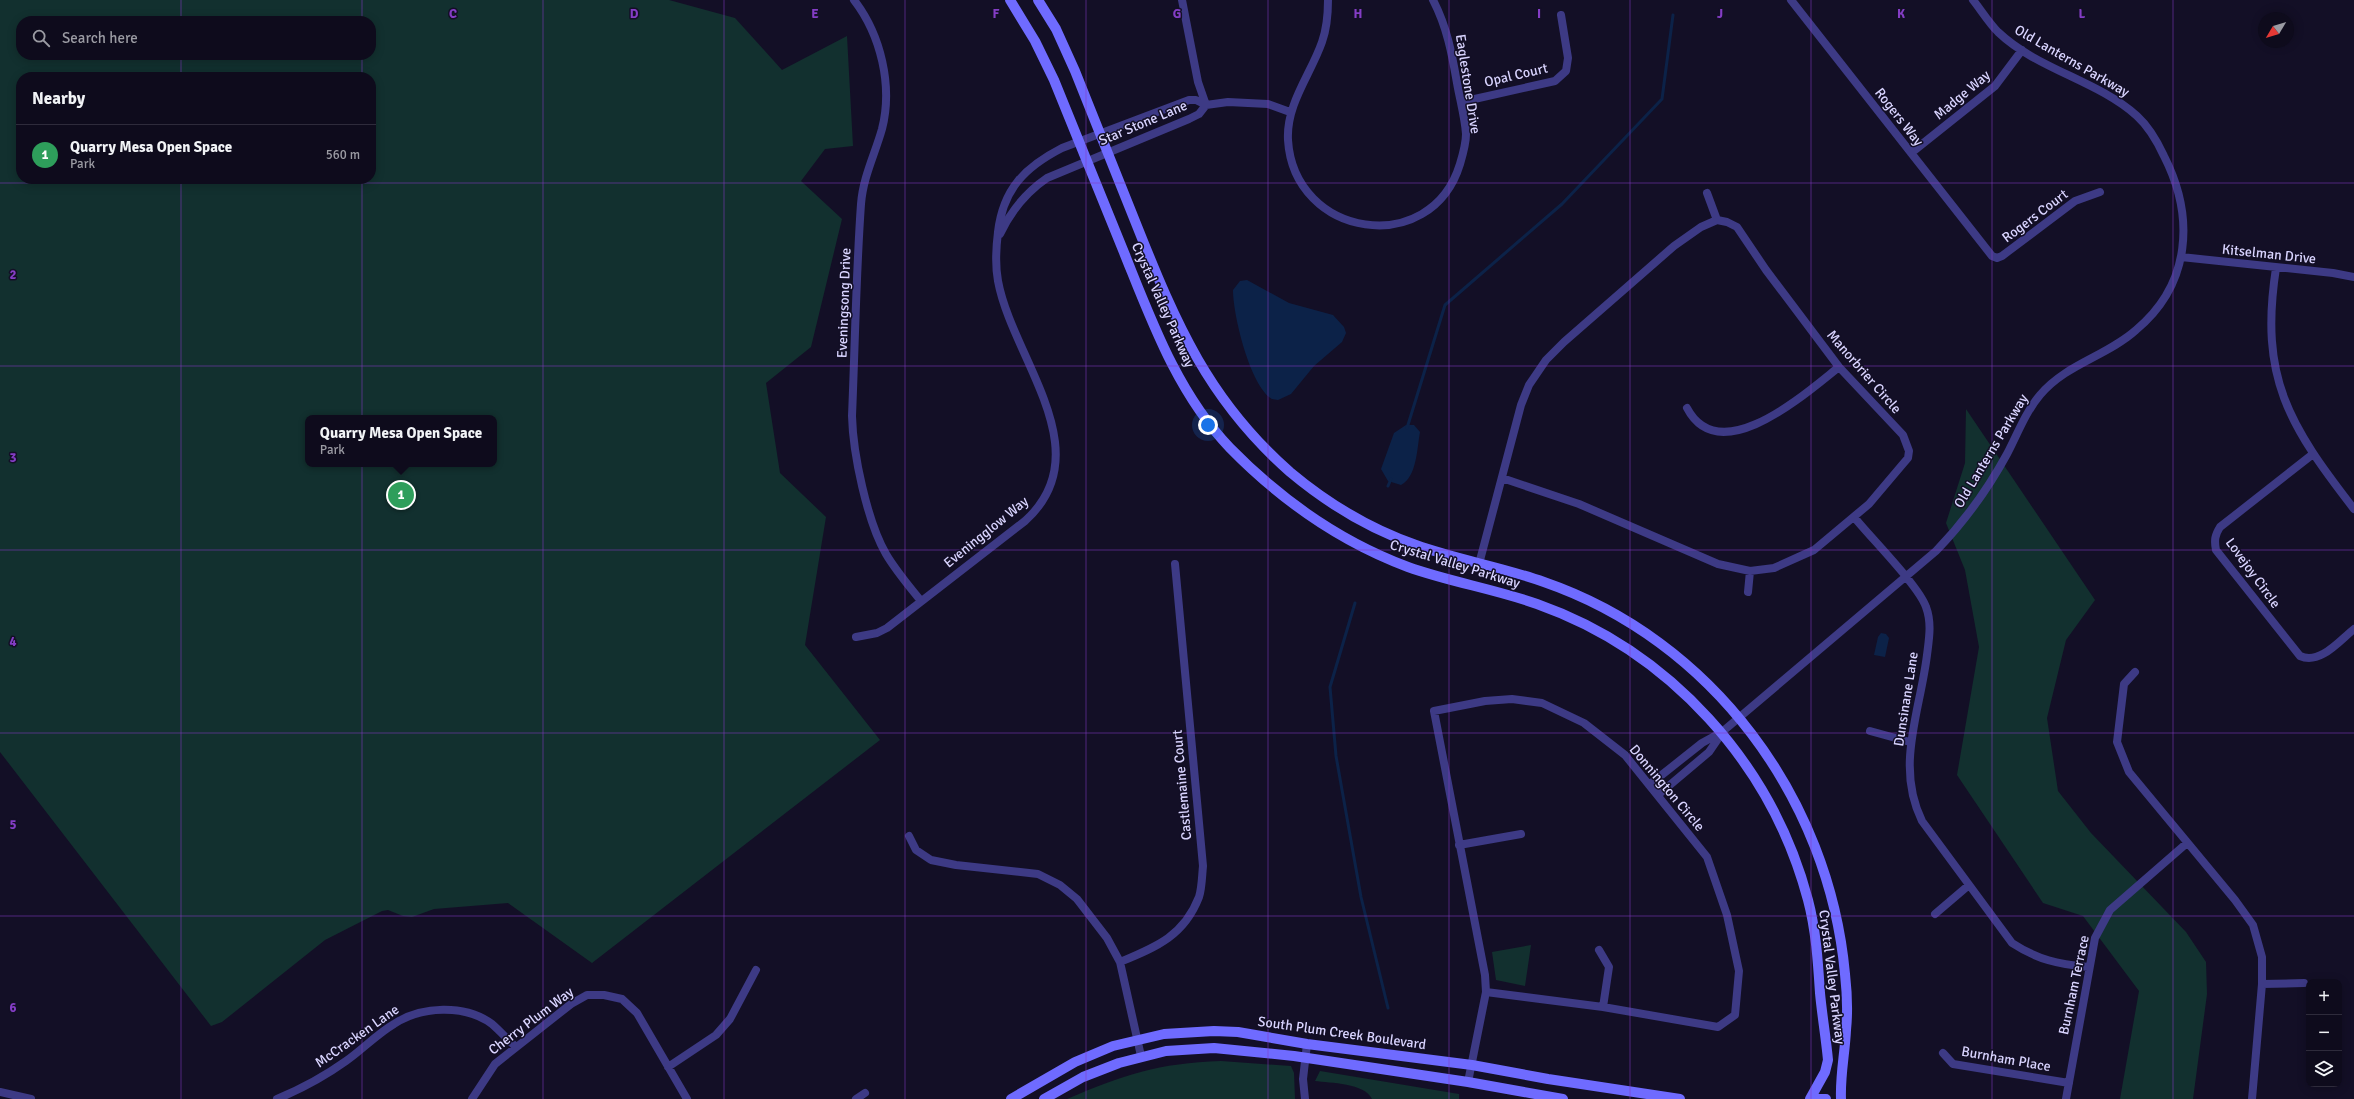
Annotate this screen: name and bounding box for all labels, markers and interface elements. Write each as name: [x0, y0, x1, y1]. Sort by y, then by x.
text: C: [449, 6, 457, 22]
text: D: [630, 6, 639, 22]
text: E: [811, 6, 819, 22]
text: F: [993, 6, 1000, 22]
text: G: [1173, 6, 1181, 22]
text: H: [1354, 6, 1362, 22]
text: I: [1537, 6, 1541, 22]
text: J: [1717, 6, 1723, 22]
text: K: [1897, 6, 1905, 22]
text: L: [2079, 6, 2086, 22]
north arrow: [2258, 12, 2294, 48]
search box: [16, 16, 376, 60]
street label: Old Lanterns Parkway: [2012, 21, 2133, 101]
icon: search: [30, 27, 52, 49]
text: Search here: [62, 29, 138, 47]
street label: Eaglestone Drive: [1452, 33, 1484, 135]
street label: Opal Court: [1483, 59, 1549, 91]
street label: Madge Way: [1930, 66, 1994, 123]
street label: Rogers Way: [1871, 85, 1927, 150]
text: Nearby: [32, 88, 85, 109]
street label: Star Stone Lane: [1096, 97, 1190, 149]
text: Quarry Mesa Open Space: [70, 138, 232, 156]
text: 1: [41, 147, 49, 163]
text: 560 m: [326, 147, 360, 163]
text: Park: [70, 156, 95, 172]
street label: Rogers Court: [1999, 186, 2071, 246]
street label: Crystal Valley Parkway: [1128, 240, 1198, 371]
street label: Kitselman Drive: [2221, 241, 2317, 267]
street label: Eveningsong Drive: [834, 248, 854, 358]
text: 2: [9, 267, 17, 283]
street label: Manorbrier Circle: [1823, 327, 1905, 417]
street label: Old Lanterns Parkway: [1950, 391, 2032, 511]
popup: [305, 415, 497, 467]
your location: [1198, 415, 1218, 435]
text: Quarry Mesa Open Space: [320, 424, 482, 442]
text: Park: [320, 442, 345, 458]
text: 3: [9, 450, 17, 466]
pin: 1: [388, 480, 414, 510]
street label: Eveningglow Way: [940, 492, 1032, 571]
street label: Lovejoy Circle: [2222, 535, 2284, 611]
street label: Crystal Valley Parkway: [1388, 536, 1523, 592]
text: 4: [9, 634, 17, 650]
street label: Dunsinane Lane: [1890, 650, 1922, 748]
street label: Castlemaine Court: [1169, 729, 1195, 841]
street label: Donnington Circle: [1626, 741, 1708, 835]
text: 5: [9, 817, 17, 833]
street label: Crystal Valley Parkway: [1815, 909, 1849, 1046]
street label: Burnham Terrace: [2055, 934, 2093, 1036]
map controls: [2306, 979, 2342, 1087]
button: +: [2306, 979, 2342, 1015]
street label: Cherry Plum Way: [485, 983, 577, 1058]
text: 6: [9, 1000, 17, 1016]
street label: McCracken Lane: [312, 1001, 402, 1071]
street label: South Plum Creek Boulevard: [1257, 1013, 1427, 1053]
button: −: [2306, 1015, 2342, 1051]
street label: Burnham Place: [1960, 1043, 2052, 1075]
button: layers: [2306, 1051, 2342, 1087]

